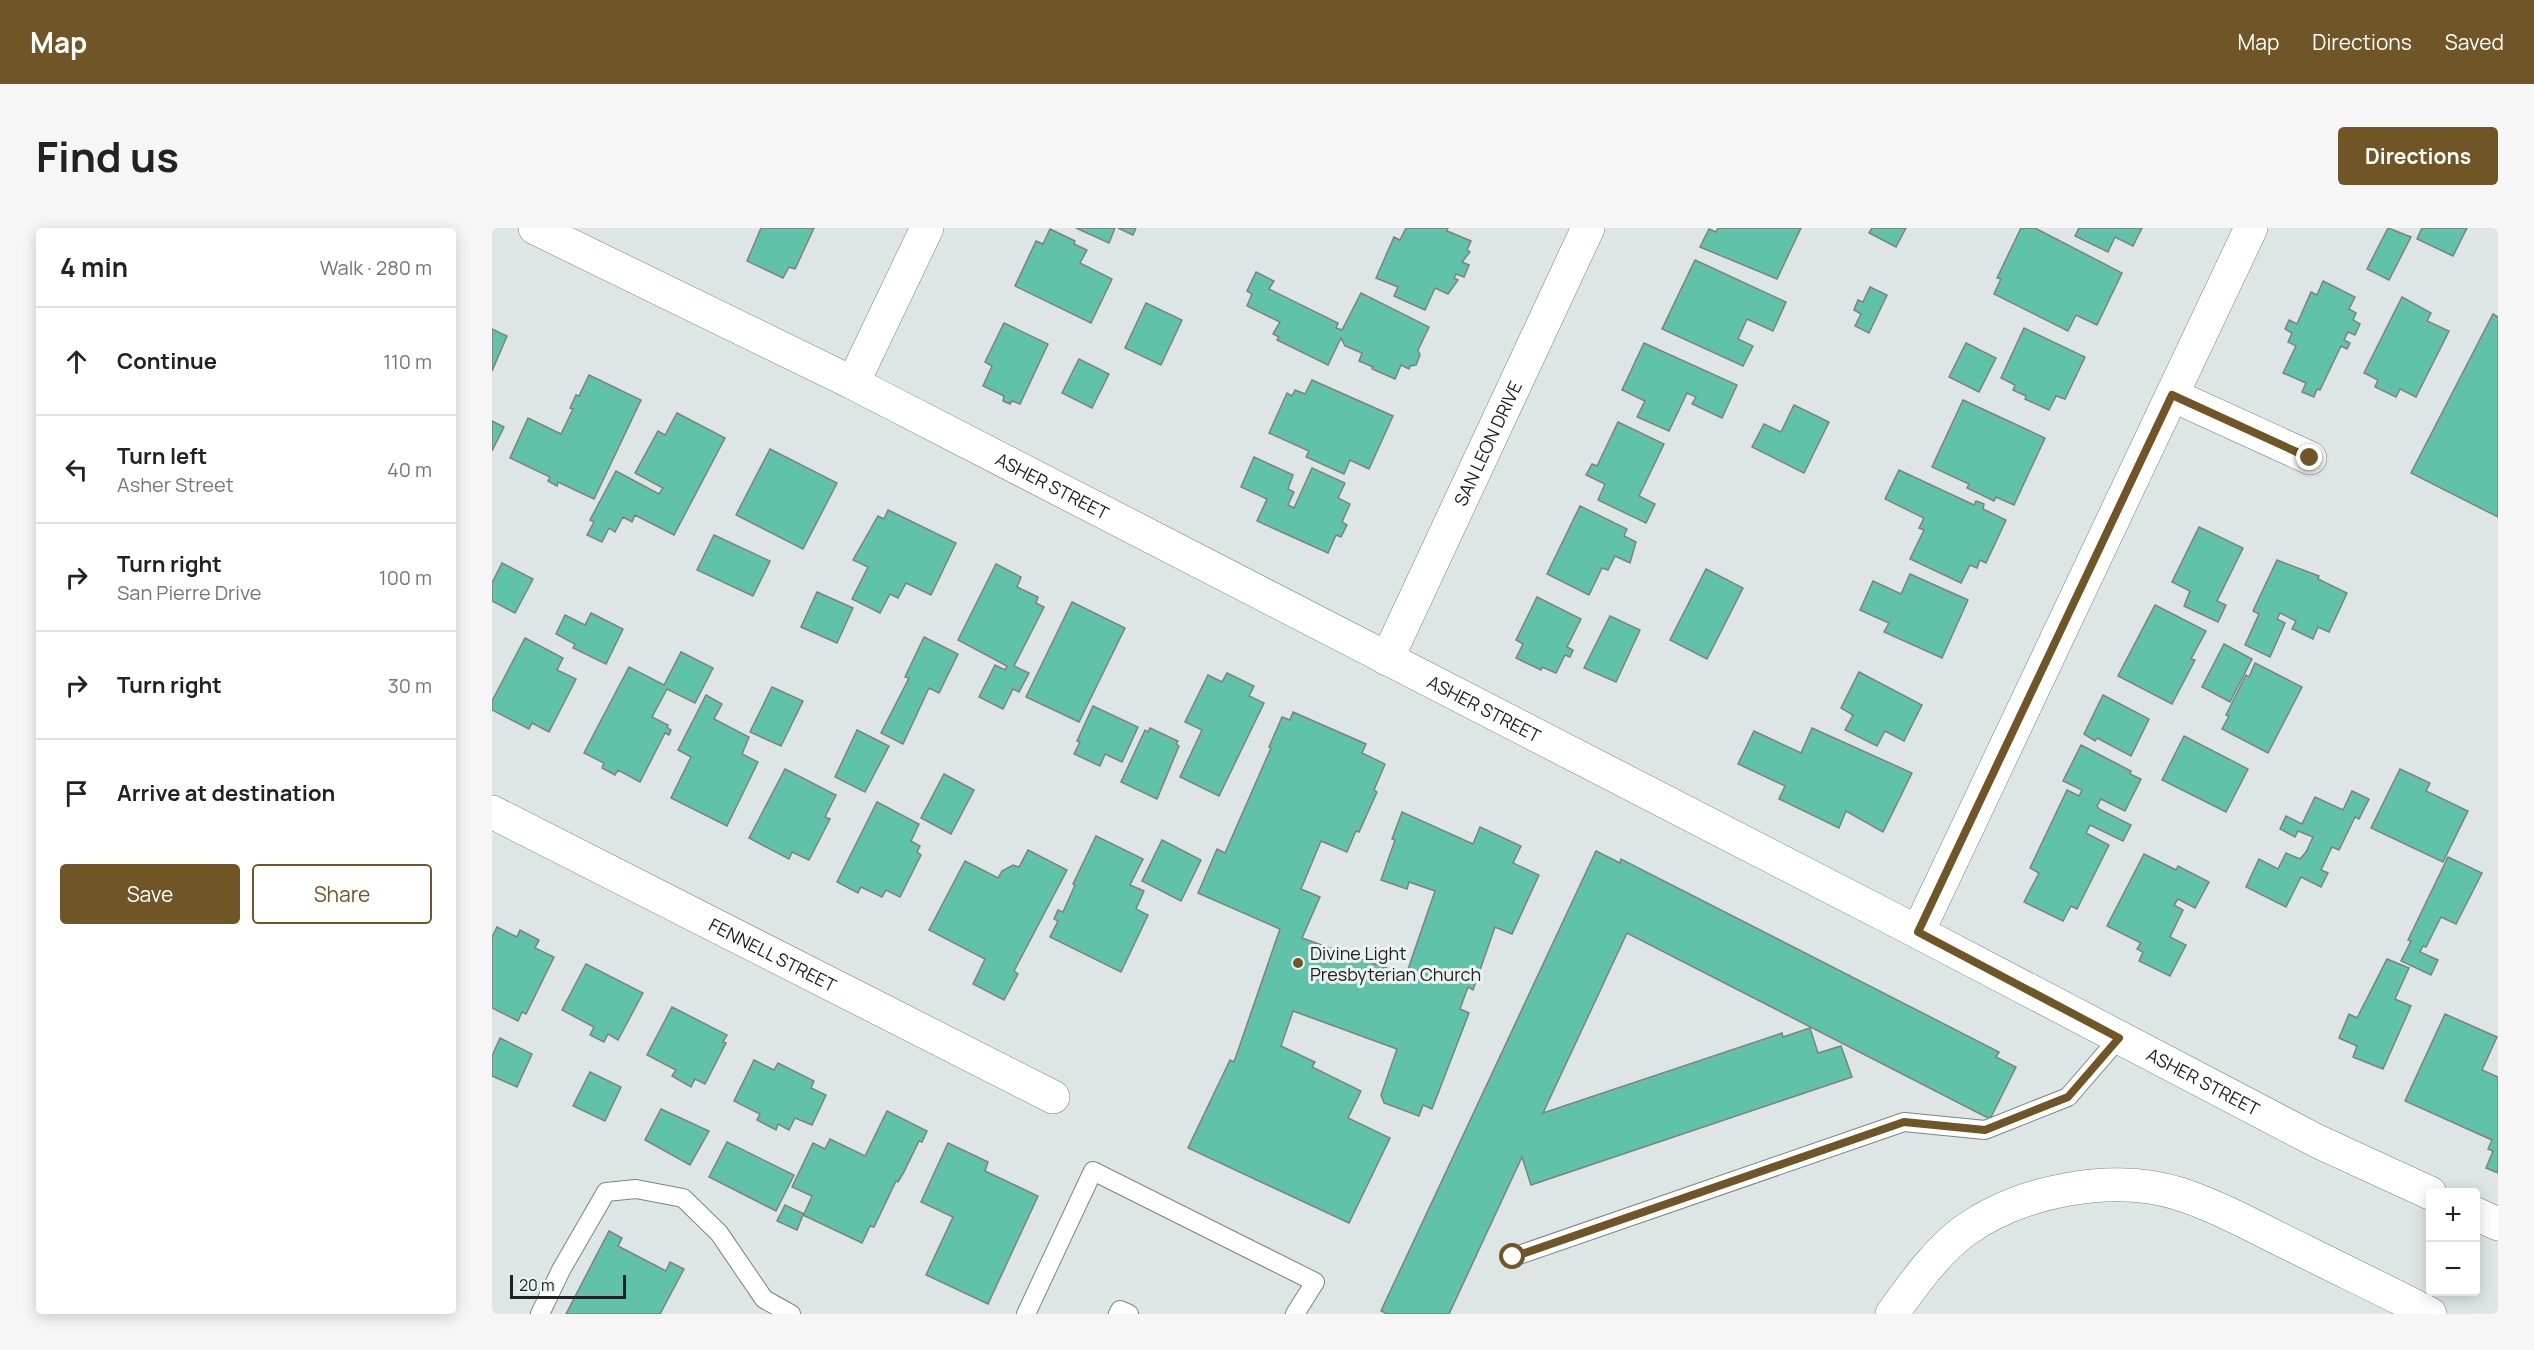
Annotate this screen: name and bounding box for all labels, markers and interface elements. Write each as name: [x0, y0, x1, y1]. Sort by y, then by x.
text: Map: [30, 23, 87, 61]
text: Map: [2238, 28, 2279, 56]
text: Directions: [2312, 28, 2412, 56]
text: Saved: [2445, 28, 2504, 56]
text: Find us: [36, 127, 179, 185]
button: Directions: [2338, 127, 2498, 185]
text: 4 min: [60, 249, 128, 285]
text: Walk · 280 m: [320, 254, 432, 281]
icon: ahead: [60, 345, 93, 378]
text: Continue: [117, 346, 217, 376]
text: 110 m: [383, 348, 432, 375]
street label: SAN LEON DRIVE: [1448, 377, 1527, 510]
text: Turn left: [117, 441, 207, 471]
route end: [2296, 444, 2322, 470]
street label: ASHER STREET: [992, 447, 1113, 525]
icon: left: [60, 453, 93, 486]
text: 40 m: [387, 456, 432, 483]
text: Asher Street: [117, 471, 234, 498]
text: Turn right: [117, 549, 222, 579]
icon: right: [60, 561, 93, 594]
text: 100 m: [379, 564, 432, 591]
text: San Pierre Drive: [117, 579, 261, 606]
icon: right: [60, 669, 93, 702]
street label: ASHER STREET: [1424, 669, 1545, 748]
text: Turn right: [117, 670, 222, 700]
text: 30 m: [388, 672, 432, 699]
icon: arrive: [60, 777, 93, 810]
text: Arrive at destination: [117, 778, 335, 808]
button: Save: [60, 864, 240, 924]
button: Share: [252, 864, 432, 924]
street label: FENNELL STREET: [705, 912, 841, 997]
place label: Divine Light Presbyterian Church: [1310, 941, 1481, 986]
marker: Divine Light Presbyterian Church: [1291, 956, 1305, 970]
street label: ASHER STREET: [2143, 1042, 2264, 1121]
map controls: [2426, 1188, 2480, 1296]
button: +: [2426, 1188, 2480, 1242]
button: −: [2426, 1242, 2480, 1296]
route start: [1499, 1243, 1525, 1269]
scale bar: [510, 1272, 626, 1300]
text: 20 m: [519, 1274, 555, 1296]

